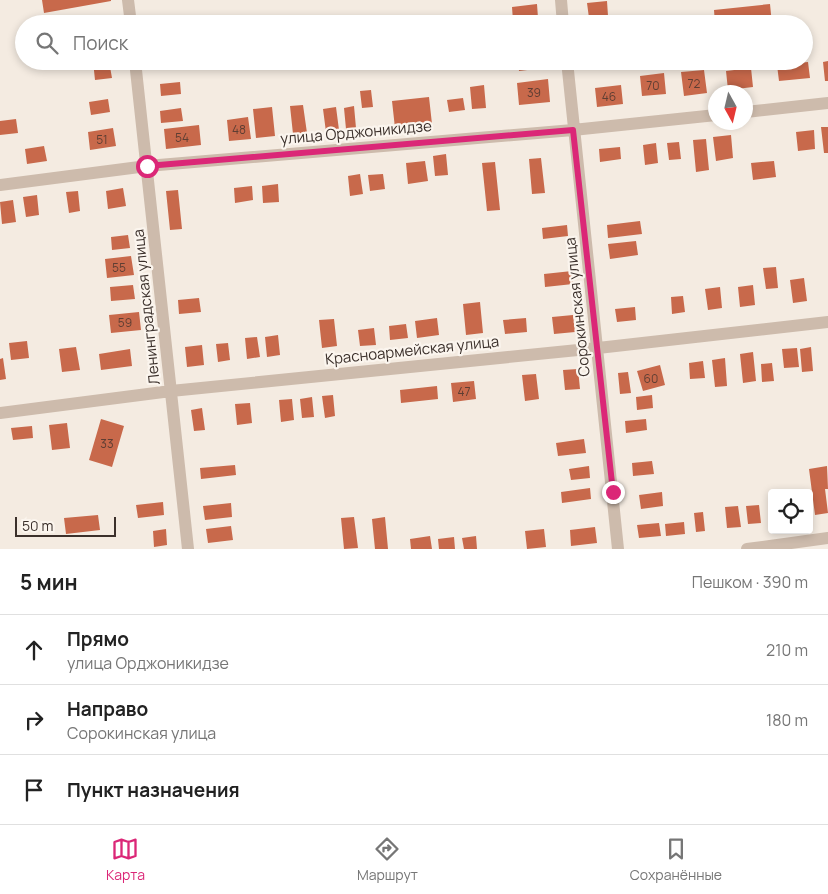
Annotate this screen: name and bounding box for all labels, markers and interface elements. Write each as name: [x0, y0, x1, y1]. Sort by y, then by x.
search box: [15, 15, 813, 70]
icon: search: [33, 29, 61, 57]
text: Поиск: [73, 30, 128, 56]
house number: 72: [688, 75, 701, 92]
house number: 70: [646, 77, 660, 94]
house number: 39: [527, 84, 541, 101]
north arrow: [708, 85, 753, 130]
house number: 46: [602, 88, 616, 105]
street label: улица Орджоникидзе: [279, 115, 433, 149]
house number: 48: [232, 121, 246, 138]
house number: 54: [175, 129, 189, 146]
house number: 51: [96, 131, 108, 148]
route start: [136, 155, 159, 178]
street label: Ленинградская улица: [127, 228, 165, 386]
street label: Сорокинская улица: [559, 236, 595, 378]
house number: 55: [112, 259, 126, 276]
house number: 59: [118, 314, 132, 331]
street label: Красноармейская улица: [324, 330, 500, 370]
house number: 60: [644, 370, 658, 387]
house number: 47: [457, 383, 471, 400]
house number: 33: [100, 435, 114, 452]
route end: [602, 481, 625, 504]
map controls: [768, 489, 813, 534]
button: locate: [768, 489, 813, 534]
scale bar: [15, 514, 116, 537]
text: 50 m: [22, 516, 53, 535]
text: 5 мин: [20, 568, 78, 596]
text: Пешком · 390 m: [692, 571, 808, 593]
text: Прямо: [67, 626, 129, 652]
icon: ahead: [20, 636, 48, 664]
text: 210 m: [766, 639, 808, 661]
text: улица Орджоникидзе: [67, 652, 229, 674]
text: Направо: [67, 696, 148, 722]
icon: right: [20, 706, 48, 734]
text: 180 m: [766, 709, 808, 731]
text: Сорокинская улица: [67, 722, 216, 744]
icon: arrive: [20, 776, 48, 804]
text: Пункт назначения: [67, 777, 240, 803]
tab: Карта: [106, 835, 145, 884]
tab: Маршрут: [357, 835, 418, 884]
tab: Сохранённые: [630, 835, 722, 884]

